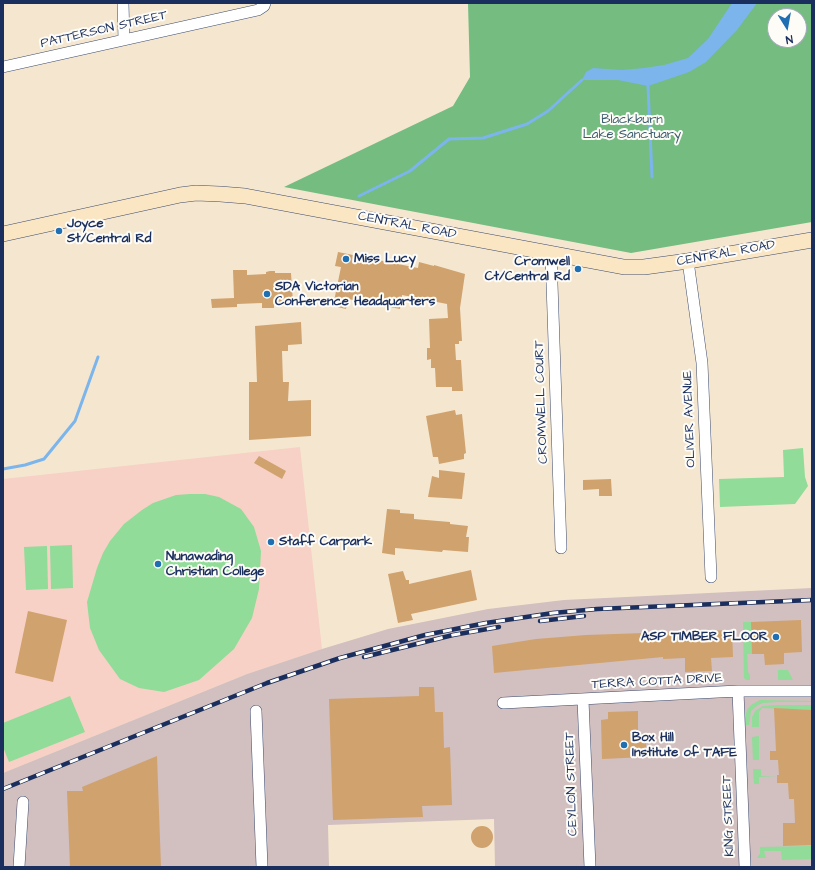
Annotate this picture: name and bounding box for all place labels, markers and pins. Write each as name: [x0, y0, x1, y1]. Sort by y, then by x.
place label: Joyce St/Central Rd: [67, 216, 151, 247]
marker: Joyce St/Central Rd: [54, 226, 64, 236]
place label: Miss Lucy: [354, 251, 416, 267]
marker: Miss Lucy: [341, 254, 351, 264]
place label: Cromwell Ct/Central Rd: [485, 254, 570, 285]
marker: Cromwell Ct/Central Rd: [573, 264, 583, 274]
place label: SDA Victorian Conference Headquarters: [275, 279, 435, 310]
marker: SDA Victorian Conference Headquarters: [262, 289, 272, 299]
place label: Staff Carpark: [279, 534, 372, 550]
marker: Staff Carpark: [266, 537, 276, 547]
place label: Nunawading Christian College: [166, 549, 264, 580]
marker: Nunawading Christian College: [153, 559, 163, 569]
place label: ASP TIMBER FLOOR: [641, 629, 768, 645]
marker: ASP TIMBER FLOOR: [771, 632, 781, 642]
place label: Box Hill Institute of TAFE: [632, 730, 737, 761]
marker: Box Hill Institute of TAFE: [619, 740, 629, 750]

